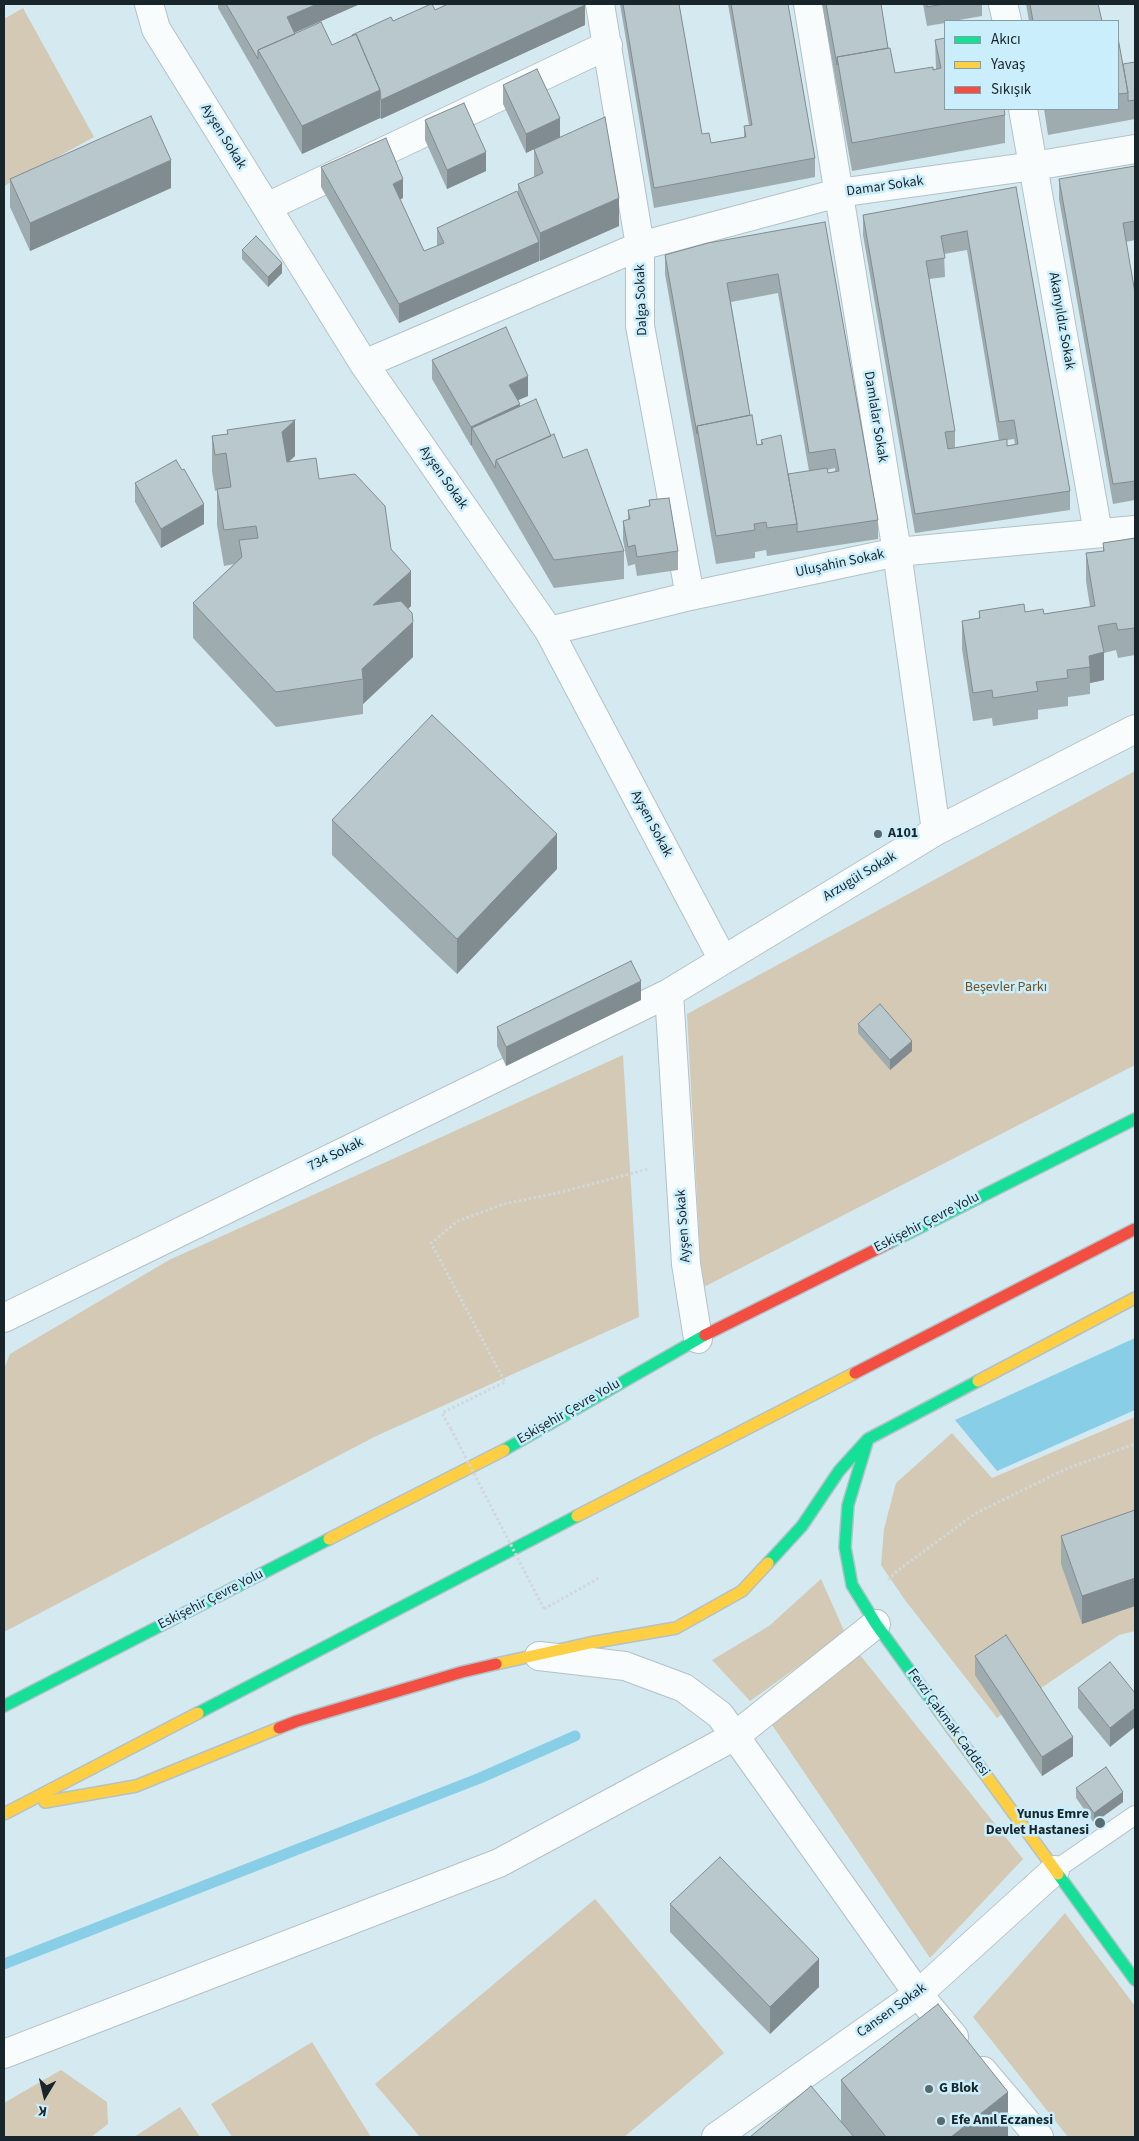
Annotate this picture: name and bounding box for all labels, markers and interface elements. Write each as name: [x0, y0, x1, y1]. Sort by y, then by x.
legend: [944, 20, 1119, 110]
text: Akıcı: [991, 29, 1021, 50]
text: Yavaş: [991, 54, 1025, 75]
text: Sıkışık: [991, 79, 1031, 100]
street label: Ayşen Sokak: [196, 102, 250, 172]
street label: Damar Sokak: [845, 173, 925, 201]
street label: Dalga Sokak: [632, 264, 652, 336]
street label: Akanyıldız Sokak: [1044, 271, 1078, 371]
street label: Damlalar Sokak: [860, 370, 890, 464]
street label: Ayşen Sokak: [415, 443, 471, 513]
street label: Uluşahin Sokak: [794, 546, 886, 582]
street label: Ayşen Sokak: [626, 788, 676, 860]
place label: A101: [888, 826, 918, 842]
marker: A101: [872, 828, 884, 840]
street label: Arzugül Sokak: [820, 848, 900, 906]
park label: Beşevler Parkı: [965, 980, 1047, 996]
street label: 734 Sokak: [306, 1134, 366, 1176]
street label: Ayşen Sokak: [673, 1189, 695, 1263]
street label: Eskişehir Çevre Yolu: [871, 1189, 983, 1257]
street label: Eskişehir Çevre Yolu: [515, 1376, 623, 1448]
street label: Eskişehir Çevre Yolu: [155, 1566, 267, 1634]
street label: Fevzi Çakmak Caddesi: [903, 1666, 993, 1780]
place label: Yunus Emre Devlet Hastanesi: [986, 1807, 1089, 1840]
marker: Yunus Emre Devlet Hastanesi: [1093, 1816, 1107, 1830]
street label: Cansen Sokak: [854, 1980, 930, 2042]
north arrow: [20, 2071, 70, 2121]
place label: G Blok: [939, 2081, 979, 2097]
marker: G Blok: [923, 2083, 935, 2095]
text: K: [37, 2100, 48, 2121]
place label: Efe Anıl Eczanesi: [951, 2113, 1053, 2129]
marker: Efe Anıl Eczanesi: [935, 2115, 947, 2127]

